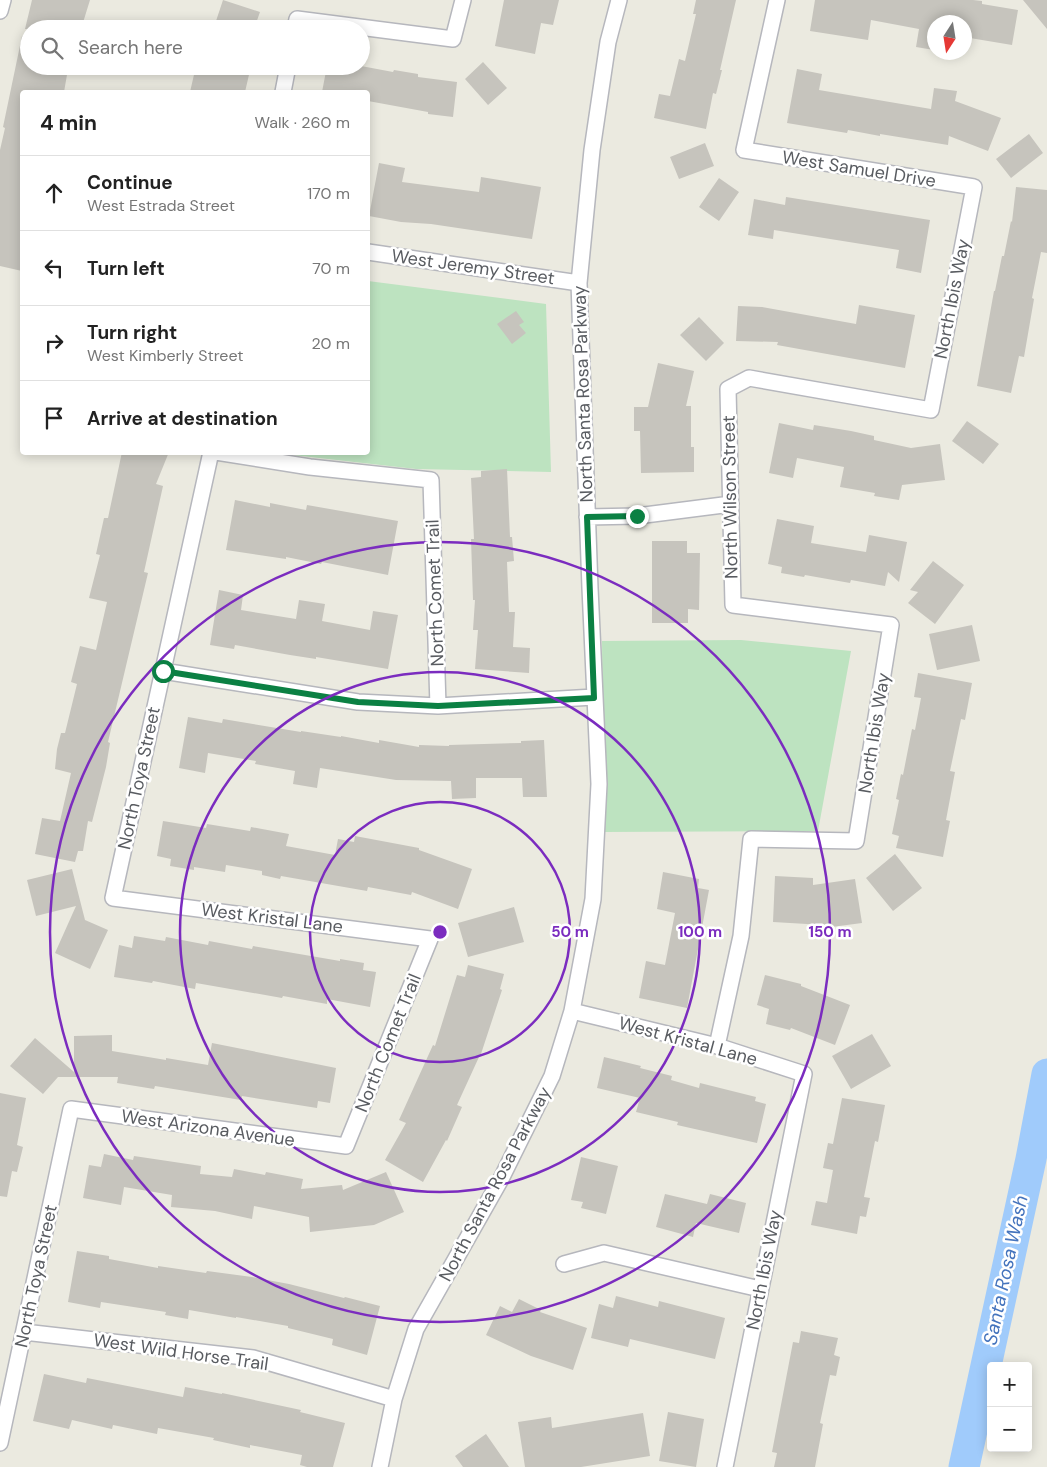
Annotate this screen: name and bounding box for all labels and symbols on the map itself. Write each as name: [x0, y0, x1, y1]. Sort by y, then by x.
north arrow: [927, 15, 972, 60]
street label: West Samuel Drive: [780, 145, 938, 193]
street label: North Ibis Way: [929, 237, 975, 361]
street label: West Jeremy Street: [390, 244, 556, 290]
street label: North Santa Rosa Parkway: [567, 285, 599, 503]
street label: North Wilson Street: [717, 415, 743, 579]
route end: [626, 505, 649, 528]
street label: North Comet Trail: [420, 519, 450, 667]
route start: [152, 660, 175, 683]
street label: North Ibis Way: [853, 671, 895, 795]
street label: North Toya Street: [112, 704, 166, 852]
street label: West Kristal Lane: [200, 897, 344, 939]
text: 50 m: [551, 922, 589, 942]
text: 100 m: [678, 922, 722, 942]
text: 150 m: [809, 922, 852, 942]
centre of rings: [431, 923, 449, 941]
street label: North Comet Trail: [349, 970, 427, 1116]
street label: West Kristal Lane: [616, 1011, 760, 1071]
street label: North Santa Rosa Parkway: [433, 1083, 557, 1285]
street label: West Arizona Avenue: [120, 1104, 296, 1152]
water label: Santa Rosa Wash: [977, 1193, 1034, 1347]
street label: North Toya Street: [9, 1202, 63, 1350]
street label: North Ibis Way: [741, 1208, 787, 1332]
street label: West Wild Horse Trail: [92, 1328, 270, 1376]

